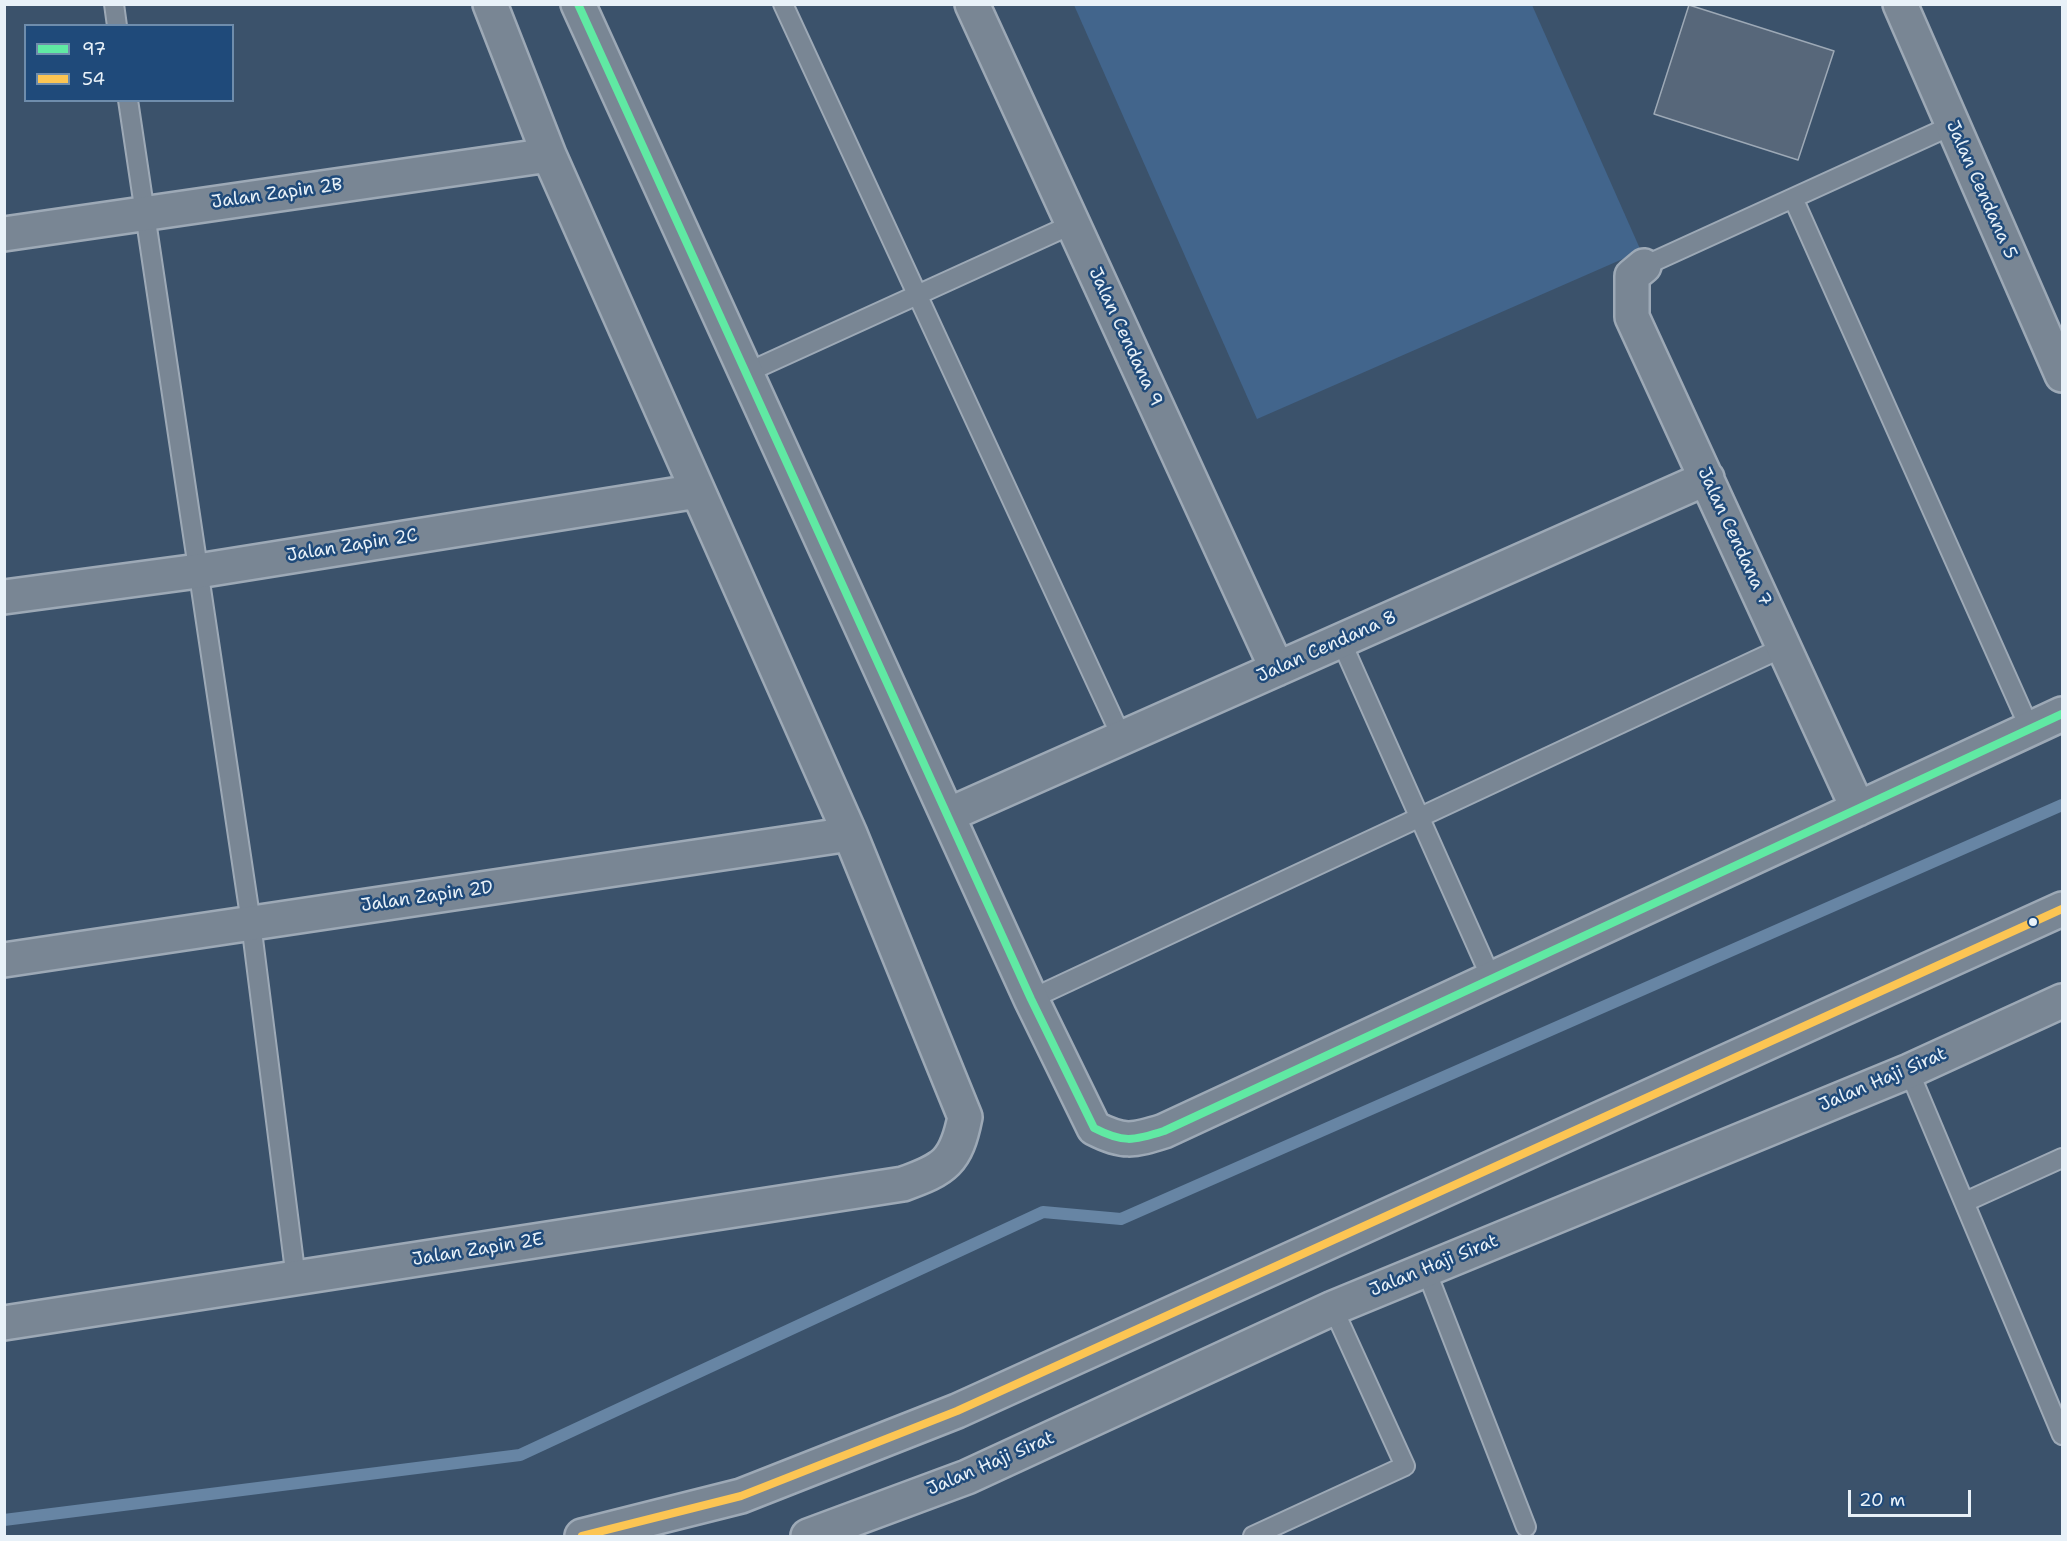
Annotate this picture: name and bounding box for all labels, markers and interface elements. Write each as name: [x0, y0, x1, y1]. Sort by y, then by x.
legend: [24, 24, 234, 102]
text: 97: [82, 37, 106, 61]
text: 54: [82, 67, 105, 91]
street label: Jalan Cendana 5: [1941, 118, 2021, 262]
street label: Jalan Zapin 2B: [210, 174, 344, 214]
street label: Jalan Cendana 9: [1083, 264, 1167, 410]
street label: Jalan Cendana 7: [1692, 464, 1776, 610]
street label: Jalan Zapin 2C: [285, 525, 419, 567]
street label: Jalan Cendana 8: [1254, 606, 1400, 688]
street label: Jalan Zapin 2D: [360, 877, 494, 917]
unlabelled marker: [2027, 916, 2039, 928]
street label: Jalan Haji Sirat: [1816, 1043, 1950, 1117]
street label: Jalan Zapin 2E: [411, 1229, 545, 1271]
street label: Jalan Haji Sirat: [1367, 1230, 1501, 1302]
street label: Jalan Haji Sirat: [924, 1427, 1058, 1501]
scale bar: [1851, 1478, 1974, 1516]
text: 20 m: [1859, 1488, 1905, 1512]

